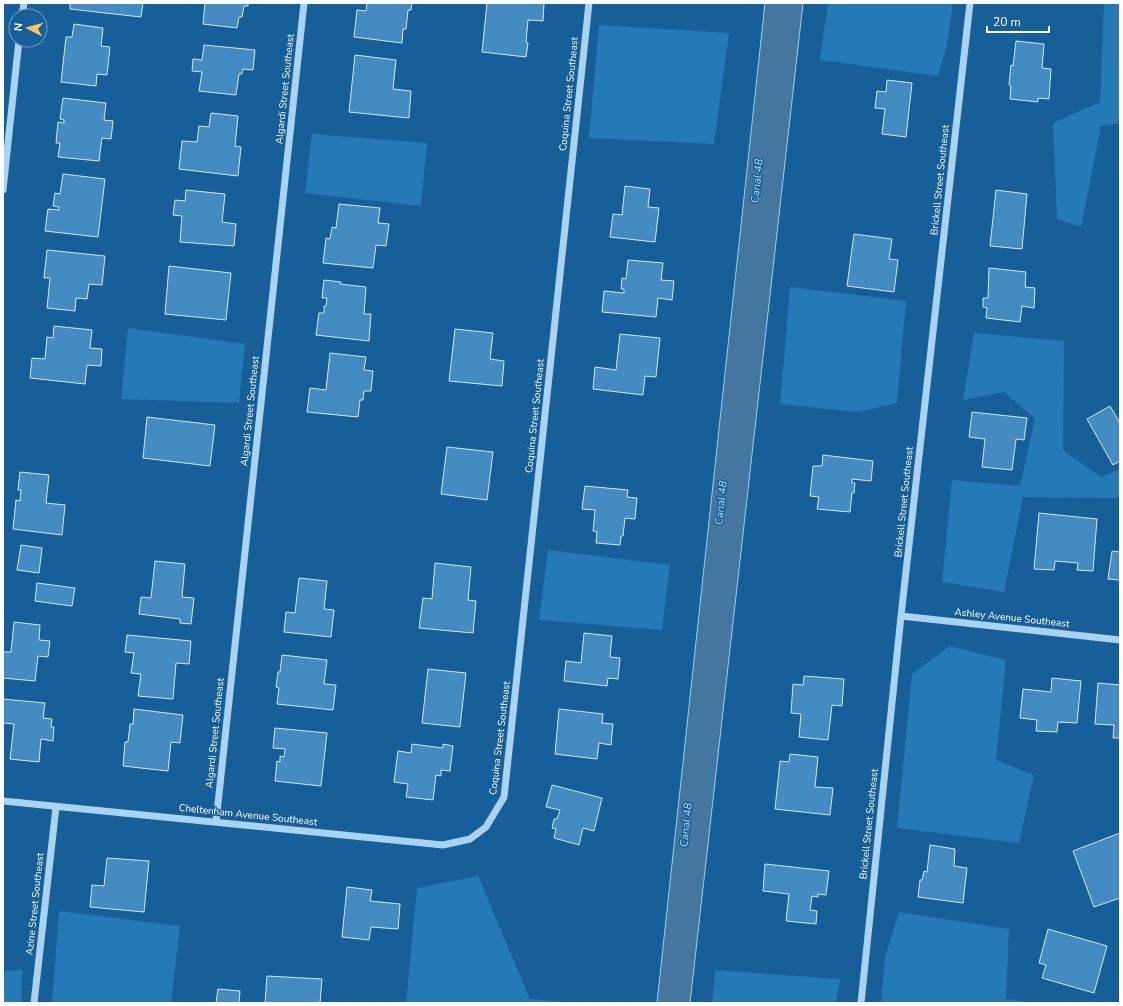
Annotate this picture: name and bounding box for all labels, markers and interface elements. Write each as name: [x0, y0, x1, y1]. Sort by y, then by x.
north arrow: [8, 8, 48, 48]
scale bar: [987, 8, 1049, 34]
text: 20 m: [993, 14, 1021, 30]
text: N: [11, 22, 26, 32]
street label: Algardi Street Southeast: [272, 33, 298, 145]
street label: Coquina Street Southeast: [556, 36, 582, 152]
street label: Brickell Street Southeast: [927, 123, 953, 236]
water label: Canal 48: [747, 158, 767, 204]
street label: Algardi Street Southeast: [237, 355, 263, 467]
street label: Coquina Street Southeast: [522, 358, 548, 474]
street label: Brickell Street Southeast: [891, 445, 917, 558]
water label: Canal 48: [711, 480, 731, 526]
street label: Ashley Avenue Southeast: [954, 605, 1071, 631]
street label: Algardi Street Southeast: [202, 677, 228, 789]
street label: Coquina Street Southeast: [486, 680, 514, 796]
street label: Brickell Street Southeast: [856, 767, 882, 880]
street label: Cheltenham Avenue Southeast: [178, 801, 318, 829]
water label: Canal 48: [676, 802, 696, 848]
street label: Azine Street Southeast: [23, 852, 47, 956]

